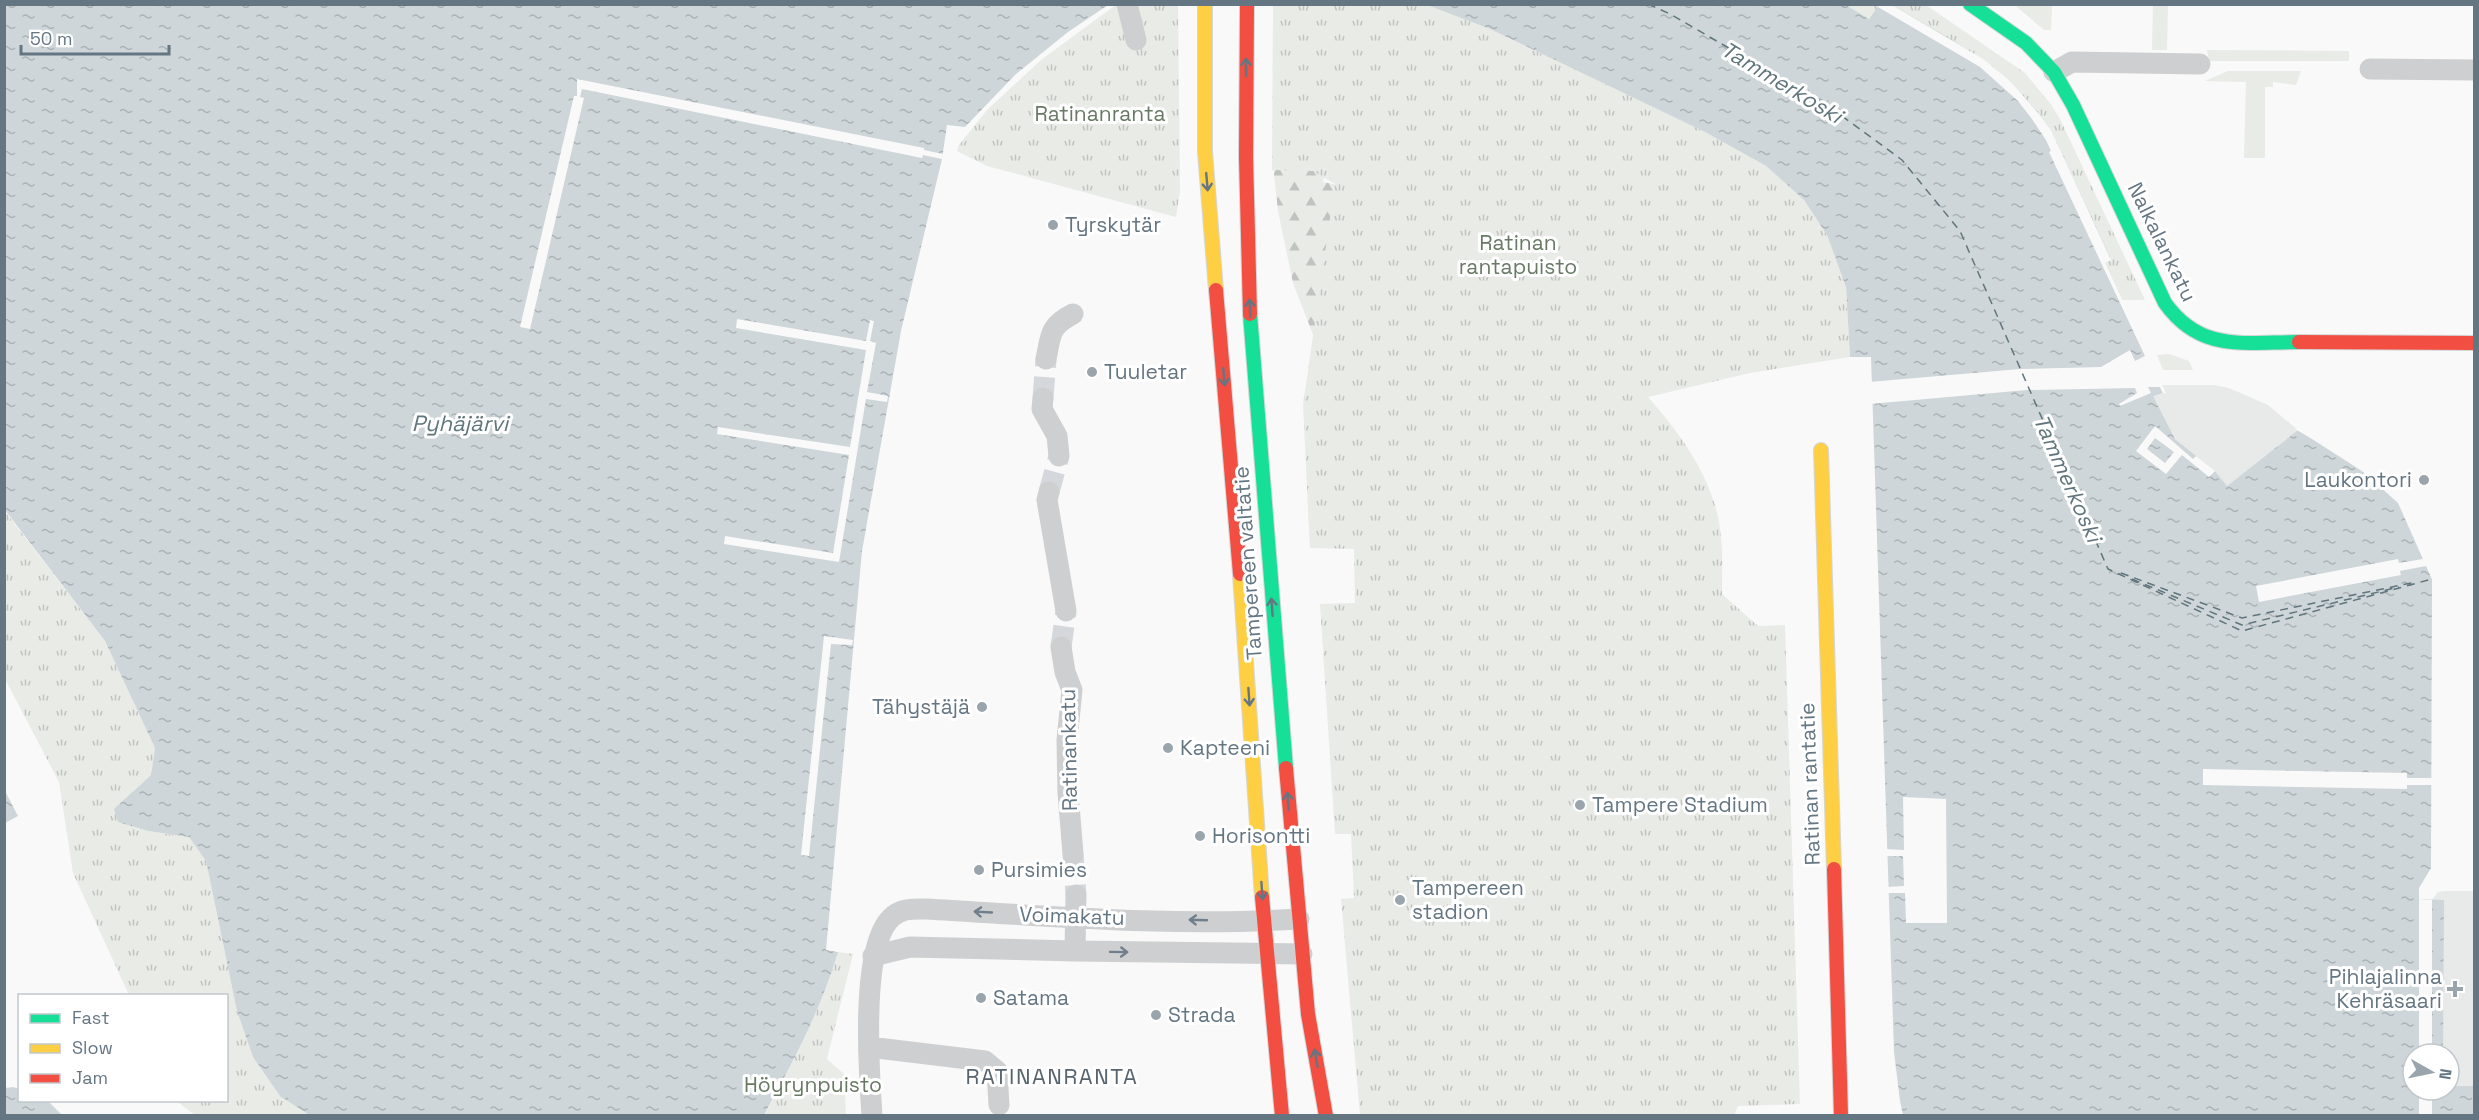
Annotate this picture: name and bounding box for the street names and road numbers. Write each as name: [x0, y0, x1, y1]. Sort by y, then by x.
street label: Nalkalankatu: [2122, 178, 2203, 306]
street label: Tampereen valtatie: [1227, 465, 1268, 661]
street label: Ratinankatu: [1054, 689, 1083, 811]
street label: Ratinan rantatie: [1793, 702, 1826, 866]
street label: Voimakatu: [1019, 900, 1125, 931]

